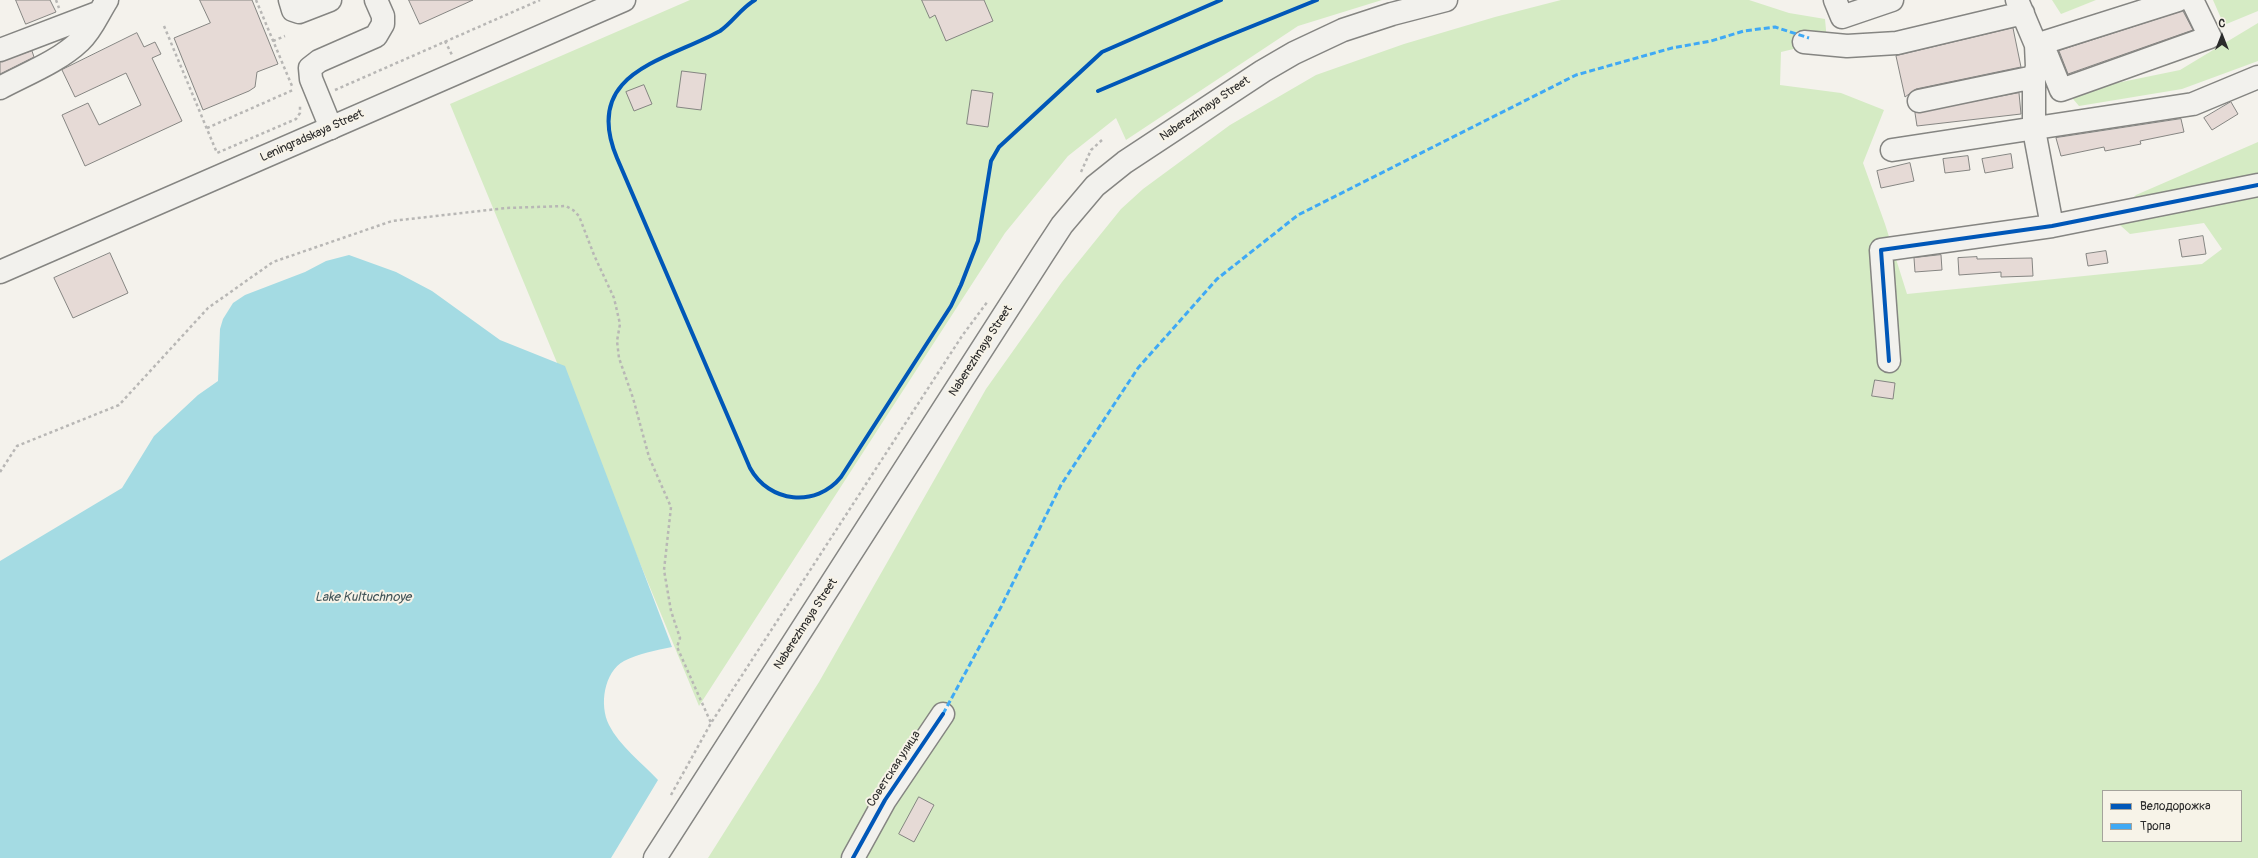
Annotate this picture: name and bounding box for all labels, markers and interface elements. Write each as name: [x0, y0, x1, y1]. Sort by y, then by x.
north arrow: [2202, 16, 2242, 56]
text: С: [2219, 17, 2225, 30]
street label: Naberezhnaya Street: [1157, 74, 1253, 144]
street label: Leningradskaya Street: [258, 107, 366, 165]
street label: Naberezhnaya Street: [946, 303, 1016, 399]
street label: Naberezhnaya Street: [771, 576, 841, 672]
water label: Lake Kultuchnoye: [315, 590, 411, 606]
street label: Советская улица: [864, 728, 924, 810]
legend: [2102, 790, 2242, 842]
text: Велодорожка: [2140, 799, 2211, 814]
text: Тропа: [2140, 819, 2170, 834]

